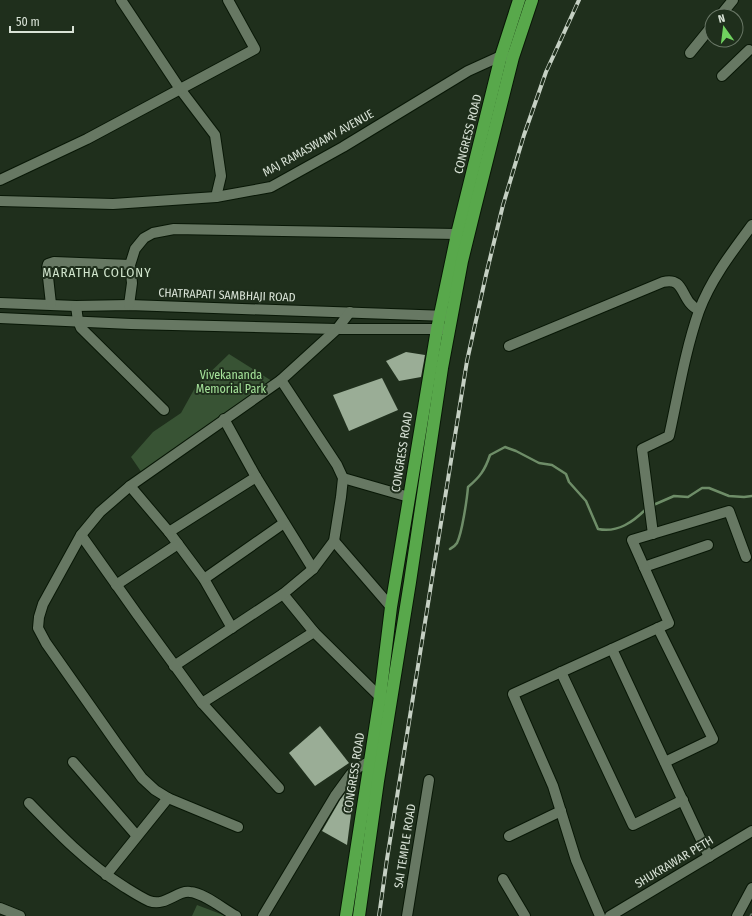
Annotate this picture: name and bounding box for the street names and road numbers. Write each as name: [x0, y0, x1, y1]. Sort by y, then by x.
street label: CONGRESS ROAD: [451, 93, 485, 175]
street label: MAJ RAMASWAMY AVENUE: [260, 106, 376, 179]
street label: CHATRAPATI SAMBHAJI ROAD: [158, 286, 296, 304]
street label: CONGRESS ROAD: [389, 411, 415, 493]
street label: CONGRESS ROAD: [341, 732, 367, 814]
street label: SAI TEMPLE ROAD: [391, 803, 419, 889]
street label: SHUKRAWAR PETH: [632, 833, 716, 891]

